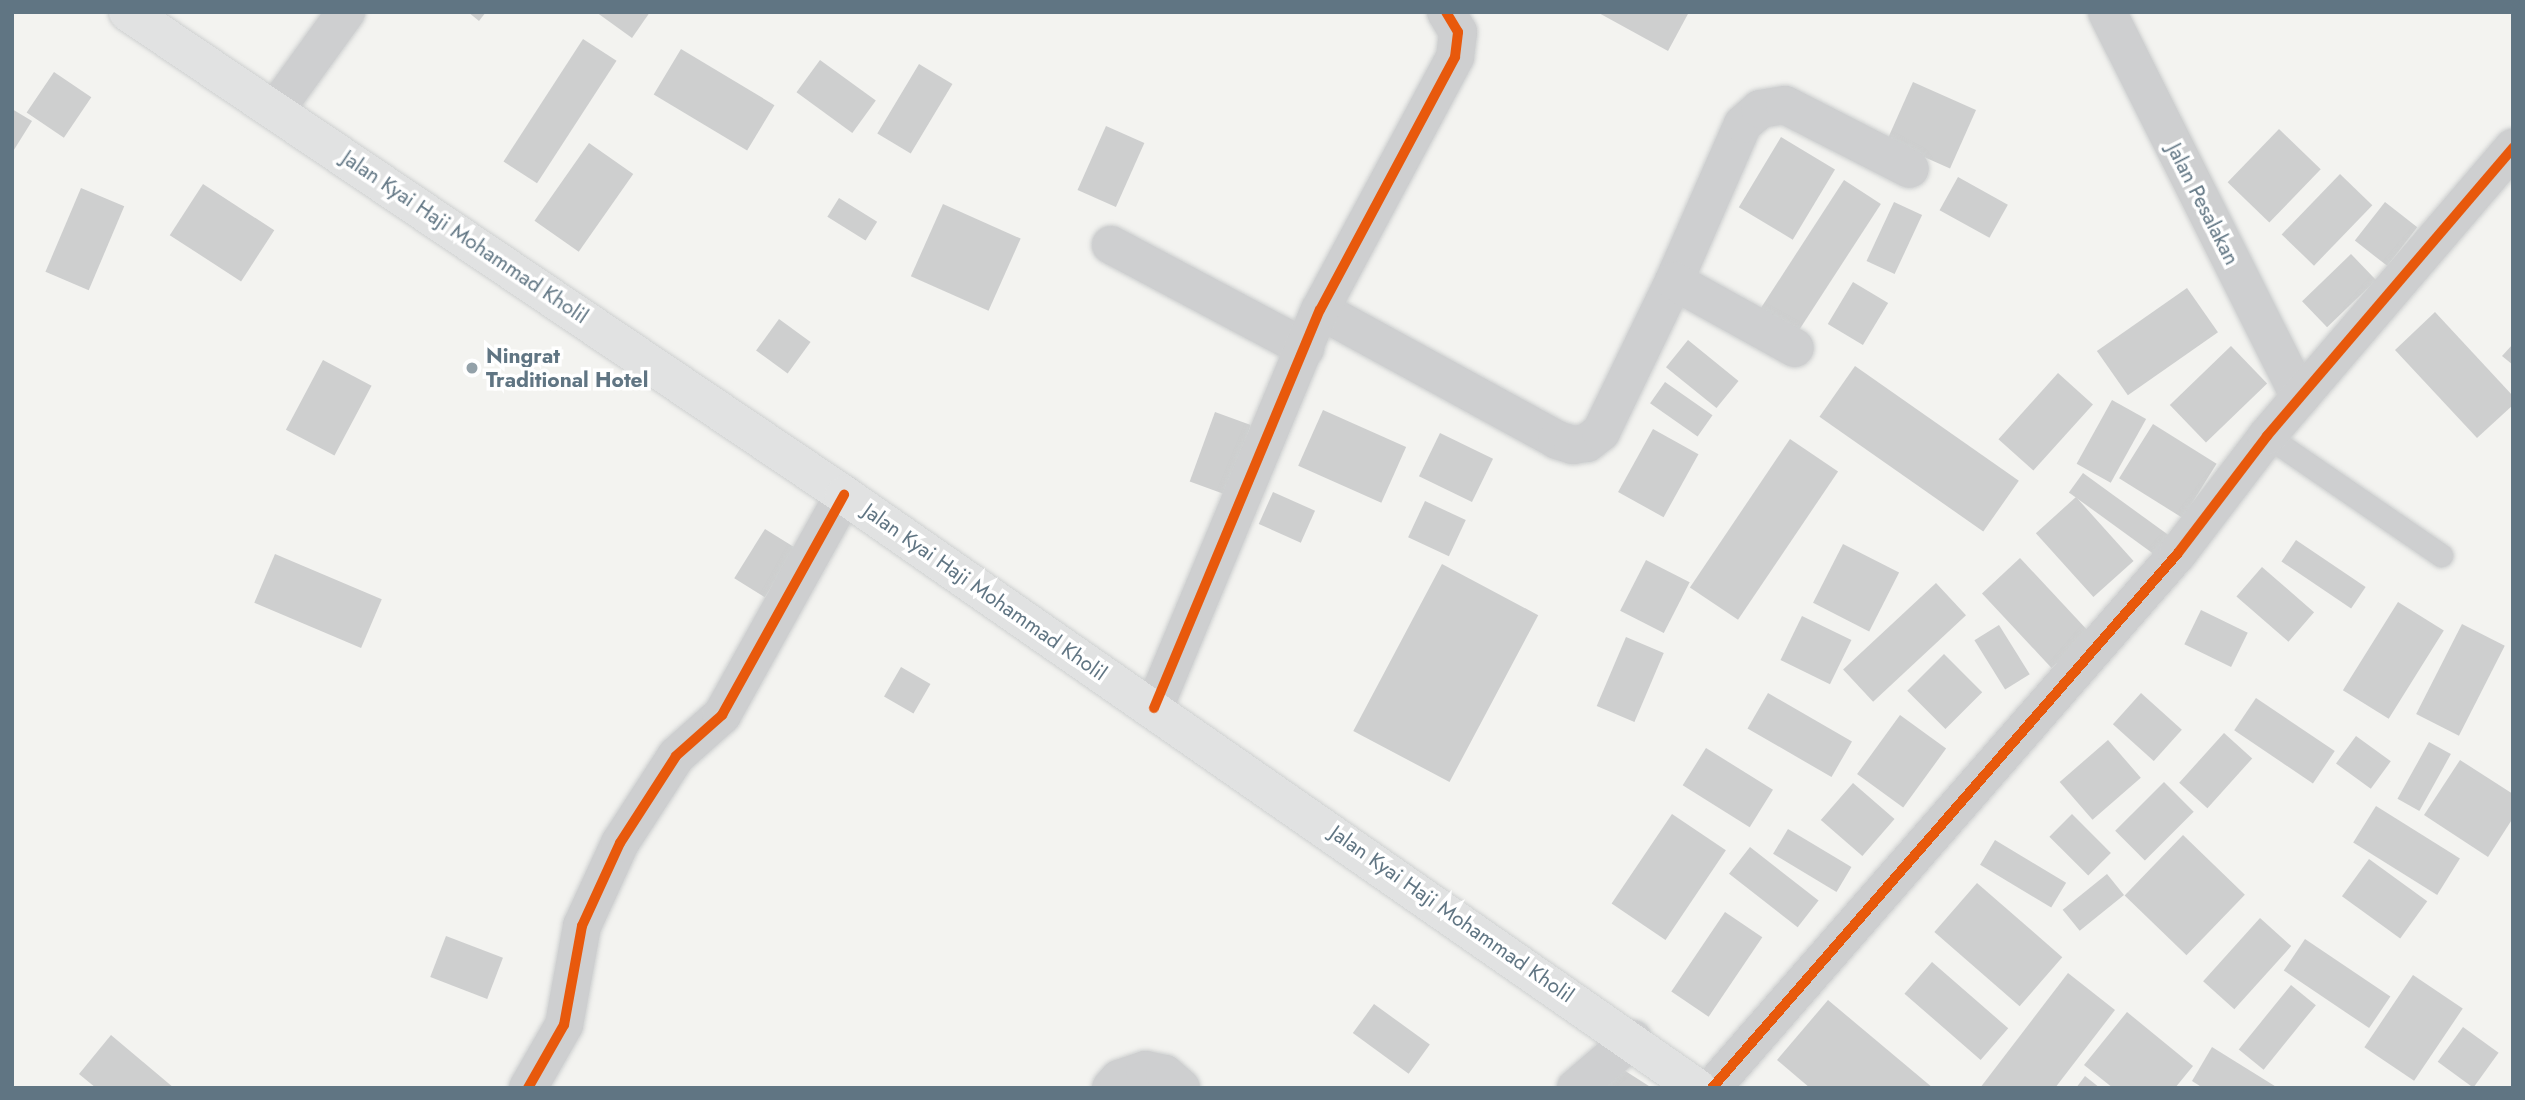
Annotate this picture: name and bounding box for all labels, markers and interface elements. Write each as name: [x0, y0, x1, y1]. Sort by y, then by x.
street label: Jalan Pesalakan: [2162, 139, 2244, 269]
street label: Jalan Kyai Haji Mohammad Kholil: [337, 145, 593, 329]
place label: Ningrat Traditional Hotel: [486, 343, 648, 393]
marker: Ningrat Traditional Hotel: [464, 360, 480, 376]
street label: Jalan Kyai Haji Mohammad Kholil: [858, 498, 1112, 686]
street label: Jalan Kyai Haji Mohammad Kholil: [1325, 820, 1579, 1008]

